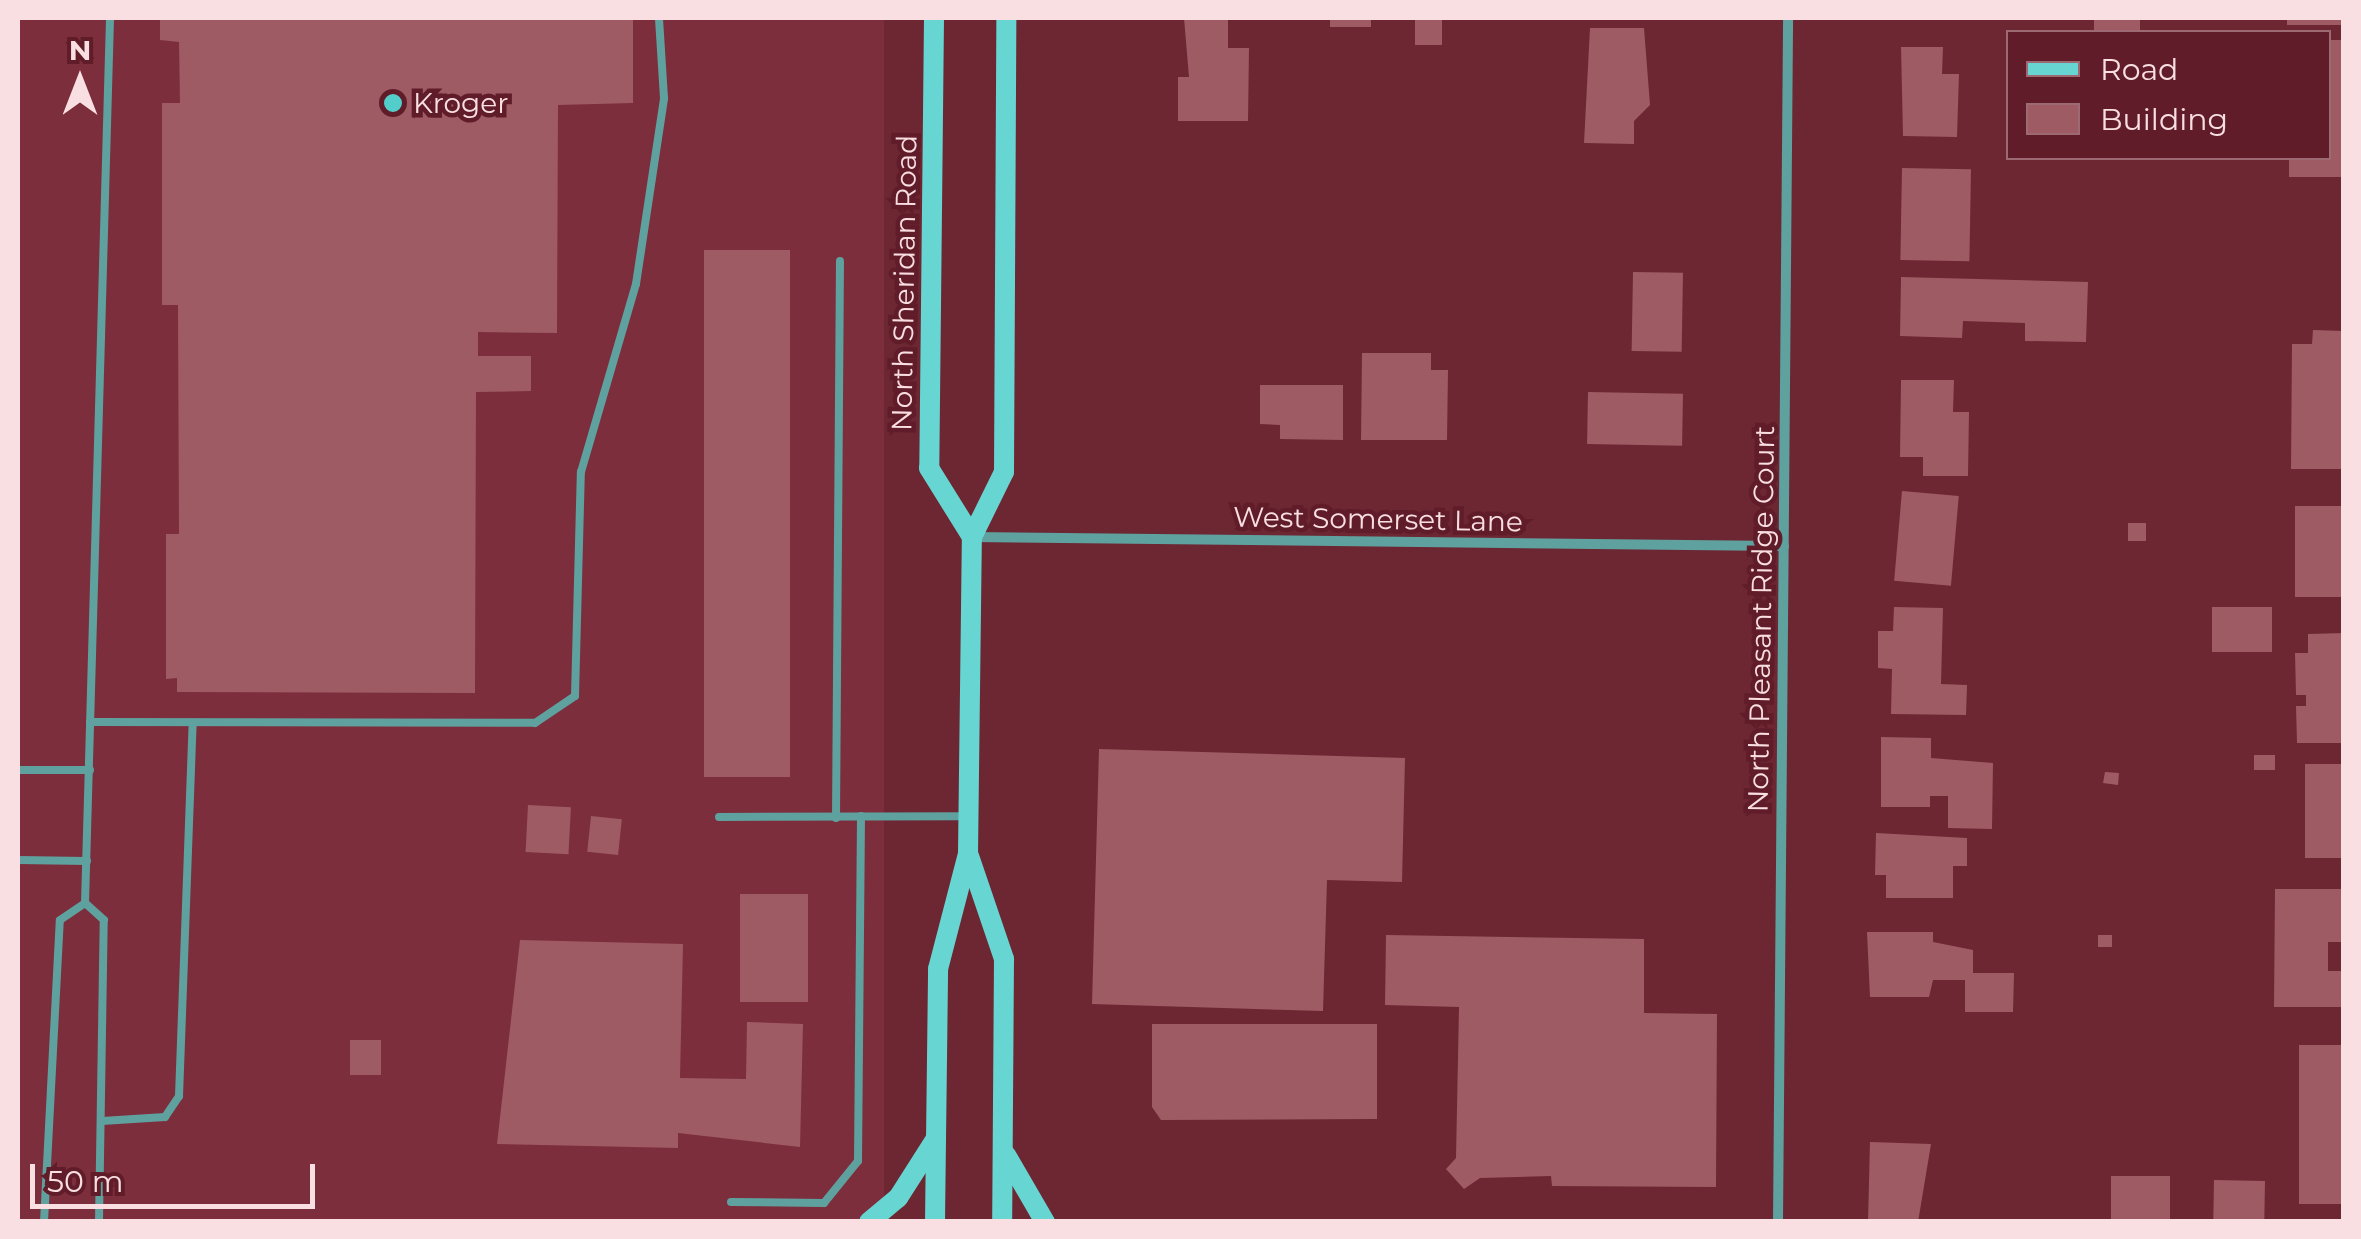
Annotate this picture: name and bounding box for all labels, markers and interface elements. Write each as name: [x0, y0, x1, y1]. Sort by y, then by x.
north arrow: [30, 30, 130, 130]
legend: [2006, 30, 2331, 160]
text: N: [69, 33, 91, 67]
text: Road: [2100, 51, 2178, 88]
place label: Kroger: [413, 86, 508, 120]
marker: Kroger: [382, 92, 404, 114]
text: Building: [2100, 101, 2228, 138]
street label: North Sheridan Road: [885, 135, 923, 431]
street label: North Pleasant Ridge Court: [1741, 425, 1781, 813]
street label: West Somerset Lane: [1233, 500, 1523, 538]
scale bar: [35, 1144, 320, 1206]
text: 50 m: [47, 1163, 124, 1200]

